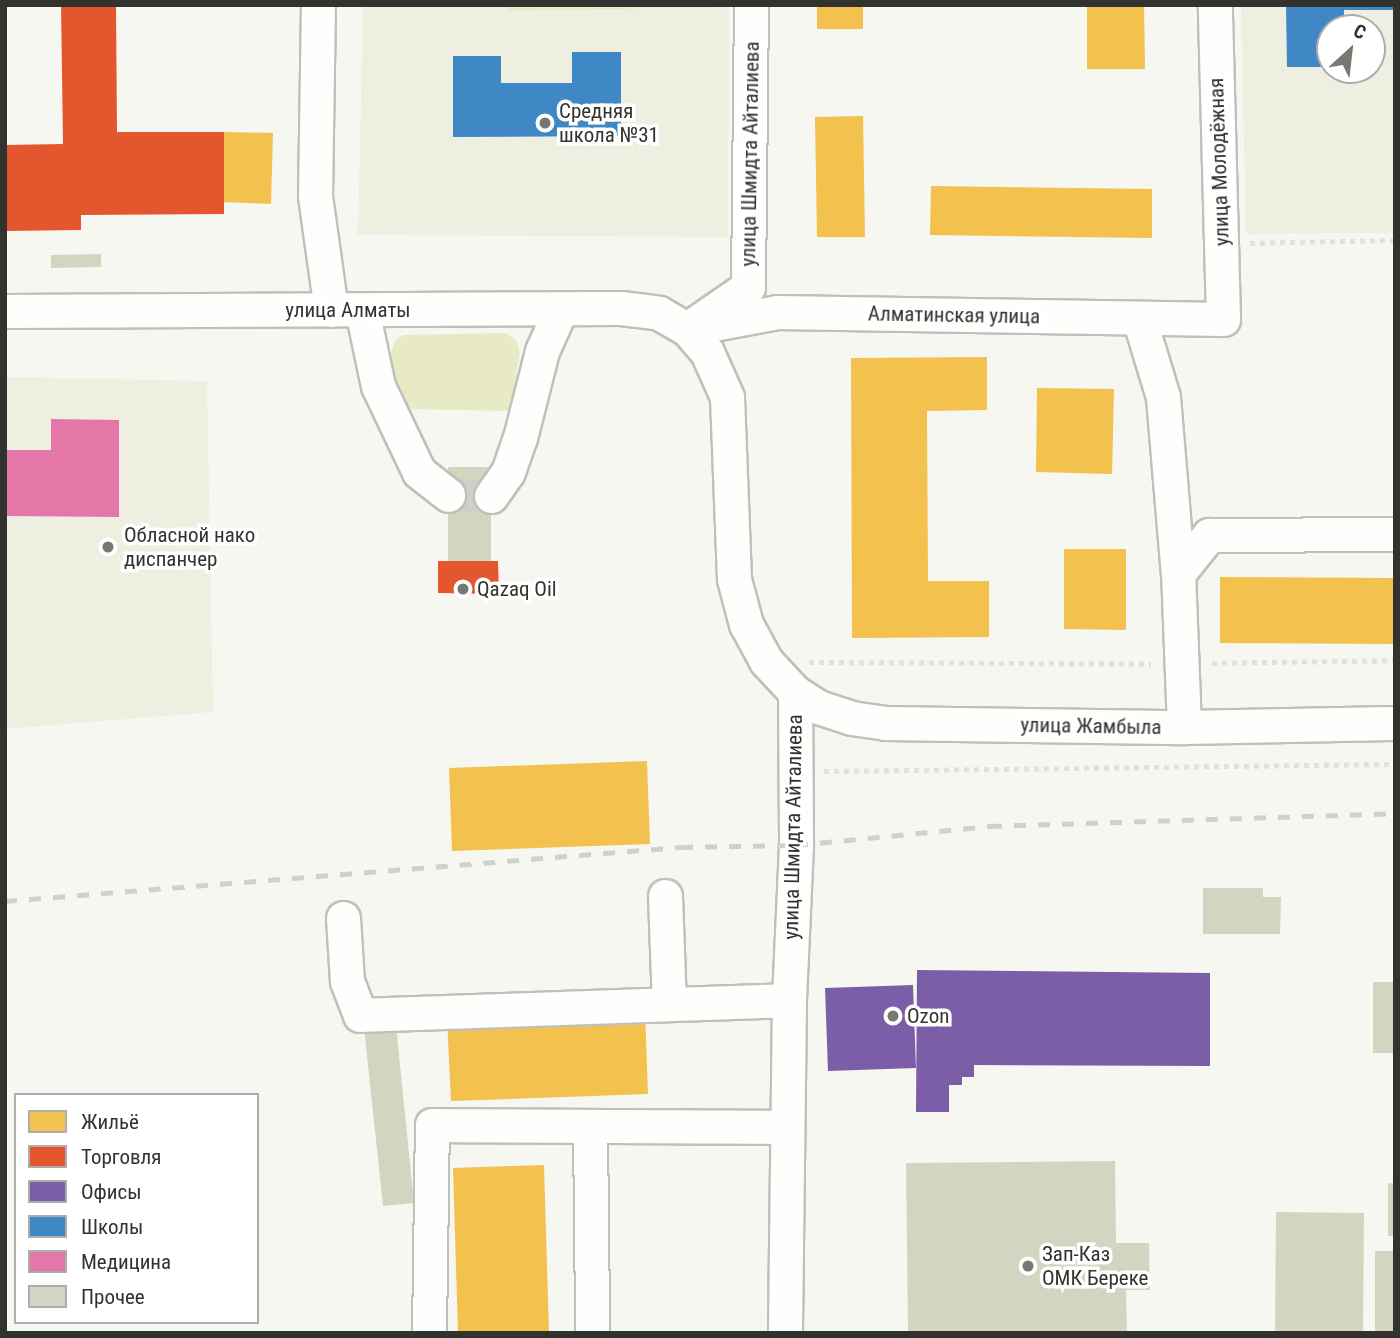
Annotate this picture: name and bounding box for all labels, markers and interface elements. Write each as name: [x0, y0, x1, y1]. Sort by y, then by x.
north arrow: [1316, 14, 1386, 84]
text: С: [1350, 19, 1370, 44]
street label: улица Шмидта Айталиева: [735, 41, 765, 267]
street label: улица Молодёжная: [1203, 77, 1235, 247]
place label: Средняя школа №31: [559, 98, 659, 148]
marker: Средняя школа №31: [537, 115, 553, 131]
street label: улица Алматы: [285, 297, 411, 323]
street label: Алматинская улица: [868, 301, 1040, 329]
place label: Обласной нако диспанчер: [124, 522, 255, 572]
marker: Обласной нако диспанчер: [98, 537, 118, 557]
place label: Qazaq Oil: [477, 576, 557, 602]
marker: Qazaq Oil: [455, 581, 471, 597]
street label: улица Жамбыла: [1020, 712, 1162, 740]
street label: улица Шмидта Айталиева: [778, 714, 808, 940]
place label: Ozon: [907, 1003, 949, 1029]
marker: Ozon: [885, 1008, 901, 1024]
legend: [14, 1093, 259, 1324]
text: Жильё: [81, 1110, 139, 1134]
text: Торговля: [81, 1145, 161, 1169]
text: Офисы: [81, 1180, 142, 1204]
text: Школы: [81, 1215, 143, 1239]
place label: Зап-Каз ОМК Береке: [1042, 1241, 1148, 1291]
text: Медицина: [81, 1250, 171, 1274]
marker: Зап-Каз ОМК Береке: [1020, 1258, 1036, 1274]
text: Прочее: [81, 1285, 145, 1309]

